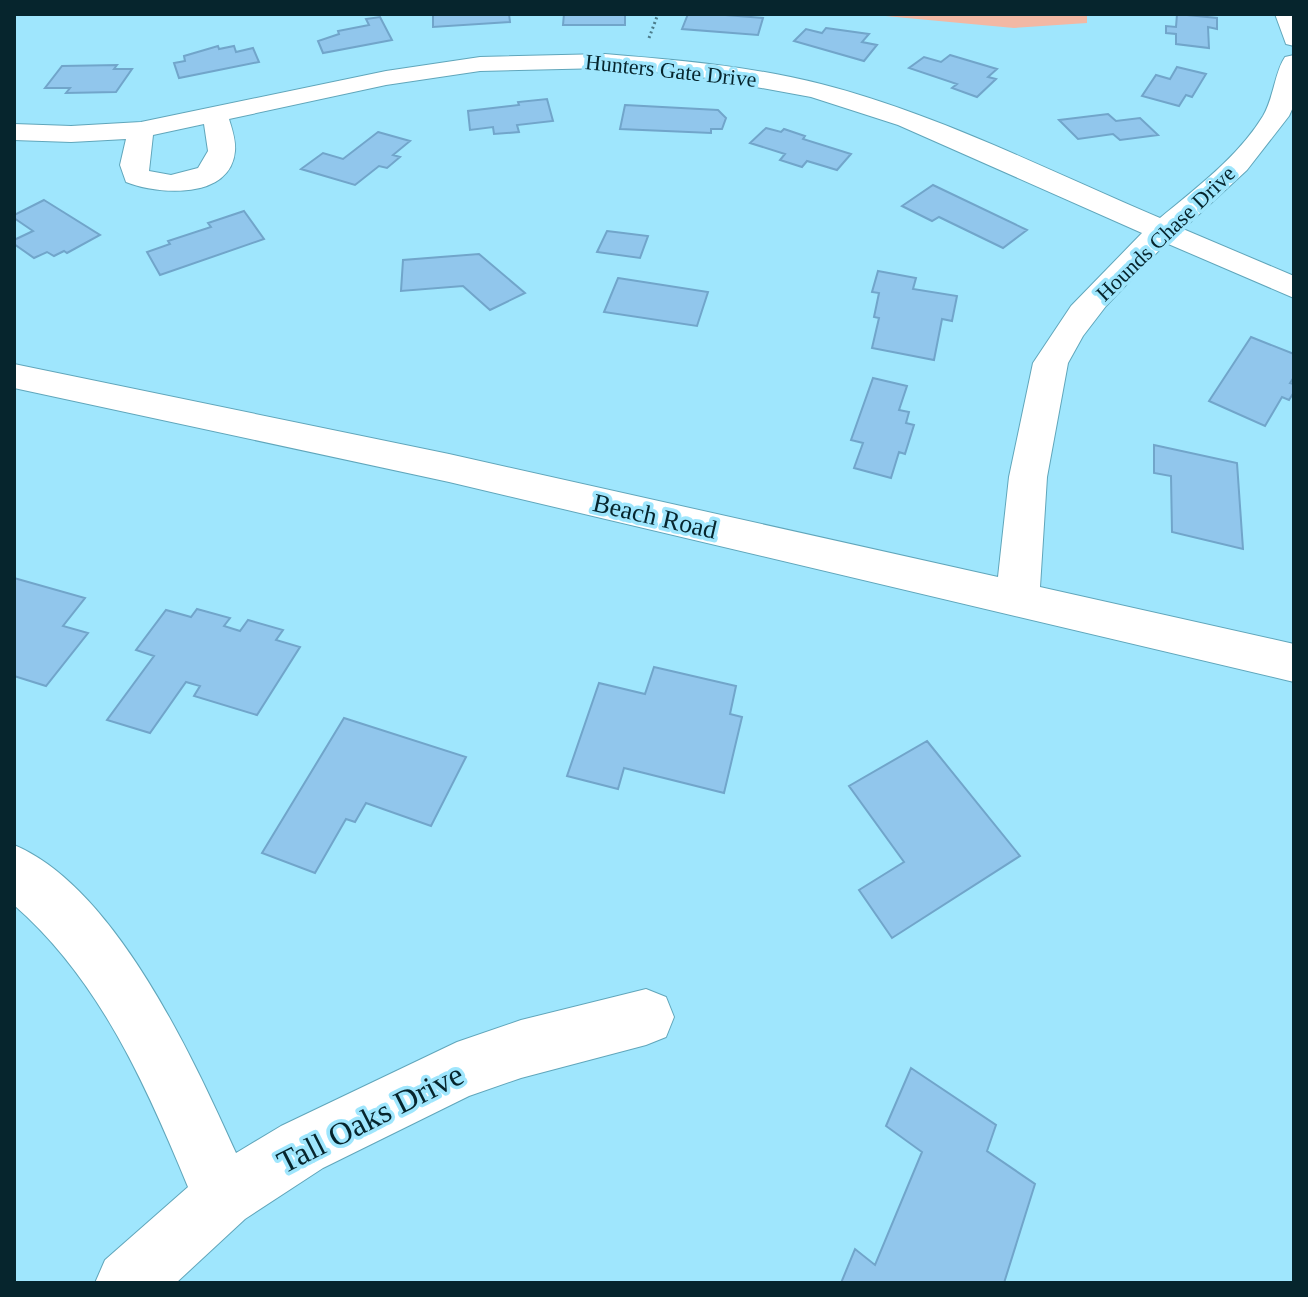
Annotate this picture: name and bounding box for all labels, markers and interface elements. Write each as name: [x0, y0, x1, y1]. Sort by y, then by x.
street label: Hunters Gate Drive: [584, 49, 758, 92]
street label: Hounds Chase Drive: [1091, 161, 1240, 306]
street label: Beach Road: [590, 488, 720, 545]
street label: Tall Oaks Drive: [271, 1056, 469, 1180]

